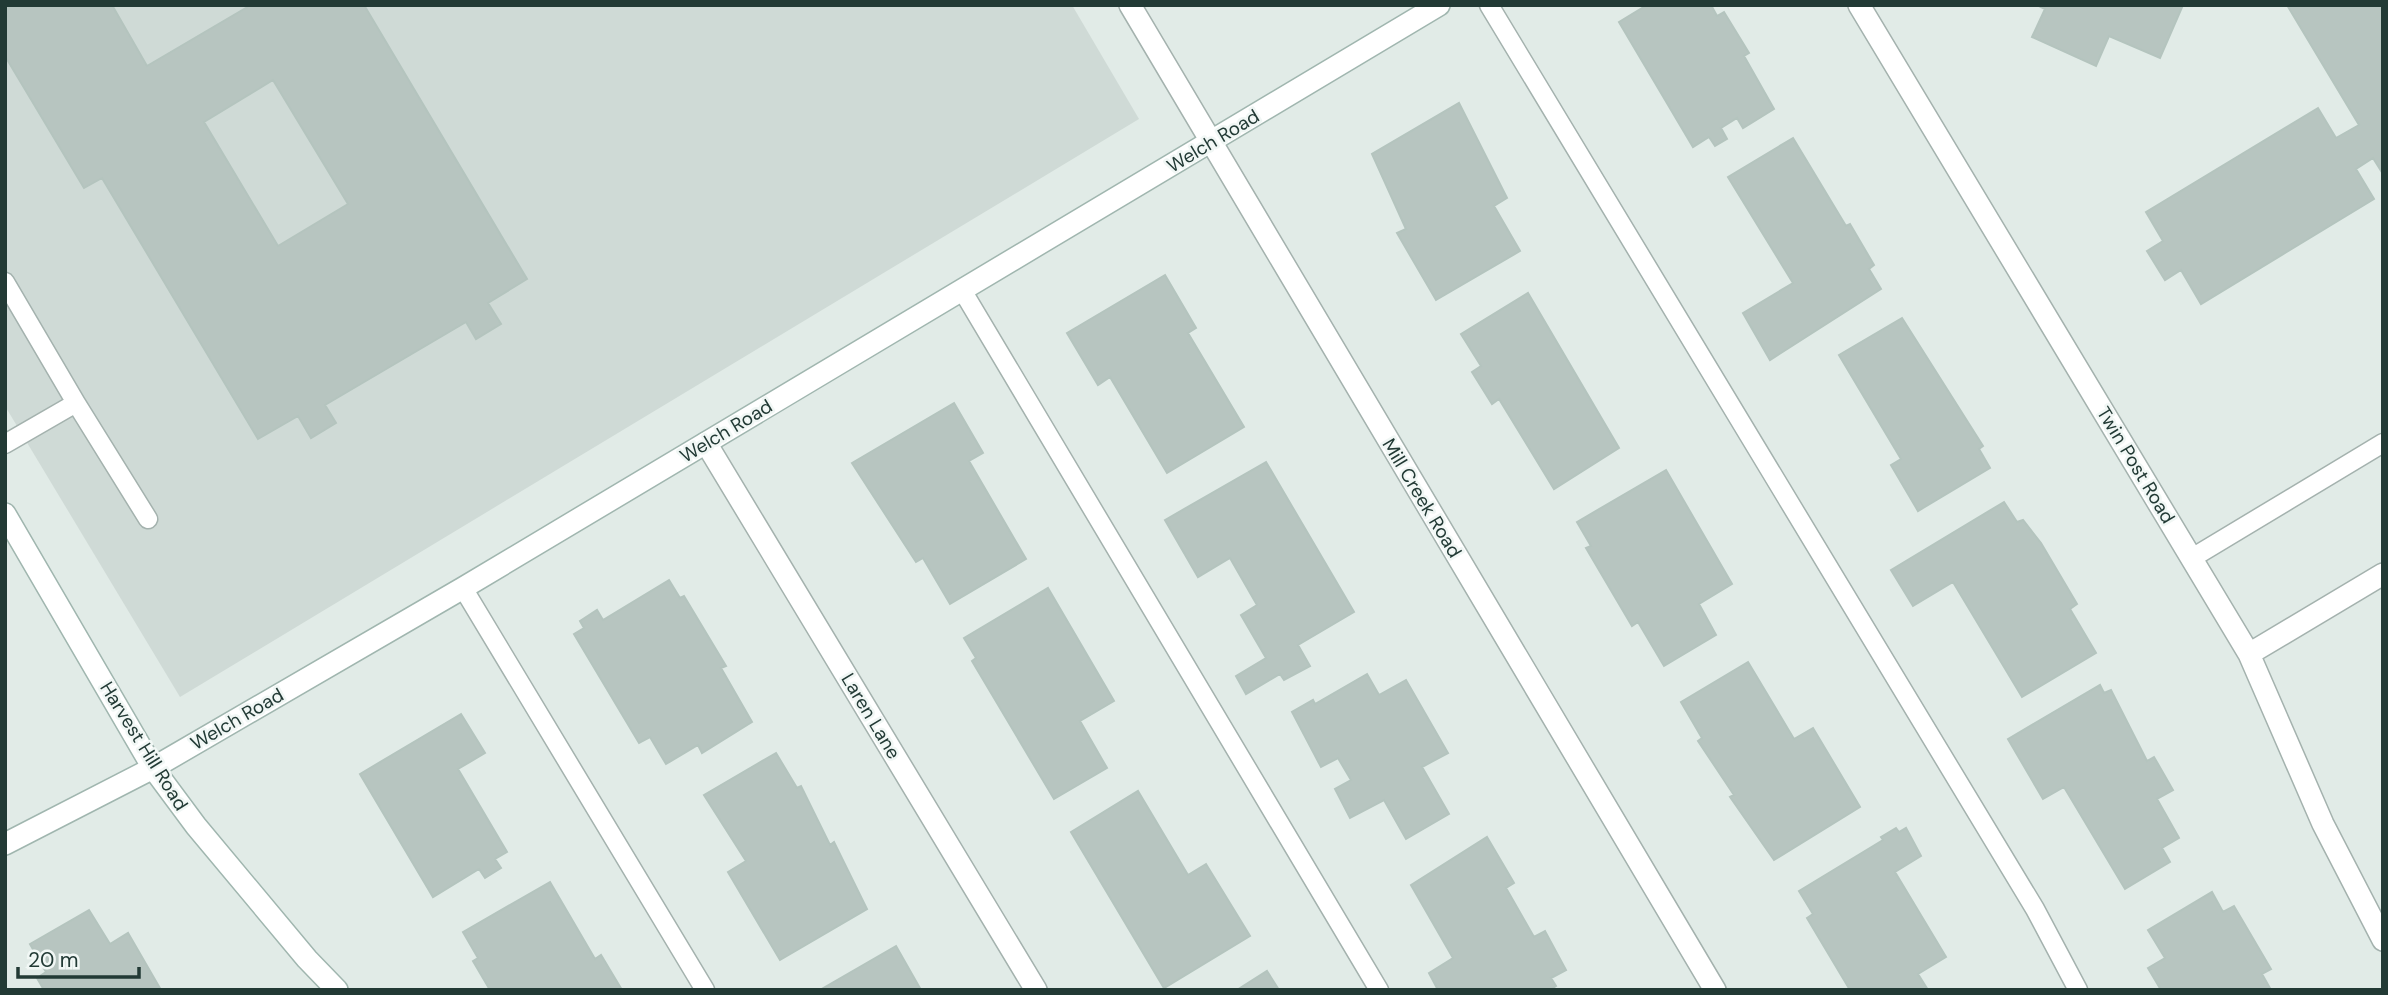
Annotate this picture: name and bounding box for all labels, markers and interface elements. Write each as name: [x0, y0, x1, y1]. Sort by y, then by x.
street label: Welch Road: [1162, 104, 1264, 178]
street label: Welch Road: [675, 394, 777, 468]
street label: Twin Post Road: [2091, 402, 2181, 528]
street label: Mill Creek Road: [1377, 434, 1467, 562]
street label: Laren Lane: [836, 668, 906, 764]
street label: Harvest Hill Road: [94, 677, 194, 815]
street label: Welch Road: [186, 682, 288, 756]
scale bar: [18, 936, 138, 980]
text: 20 m: [28, 946, 79, 974]

